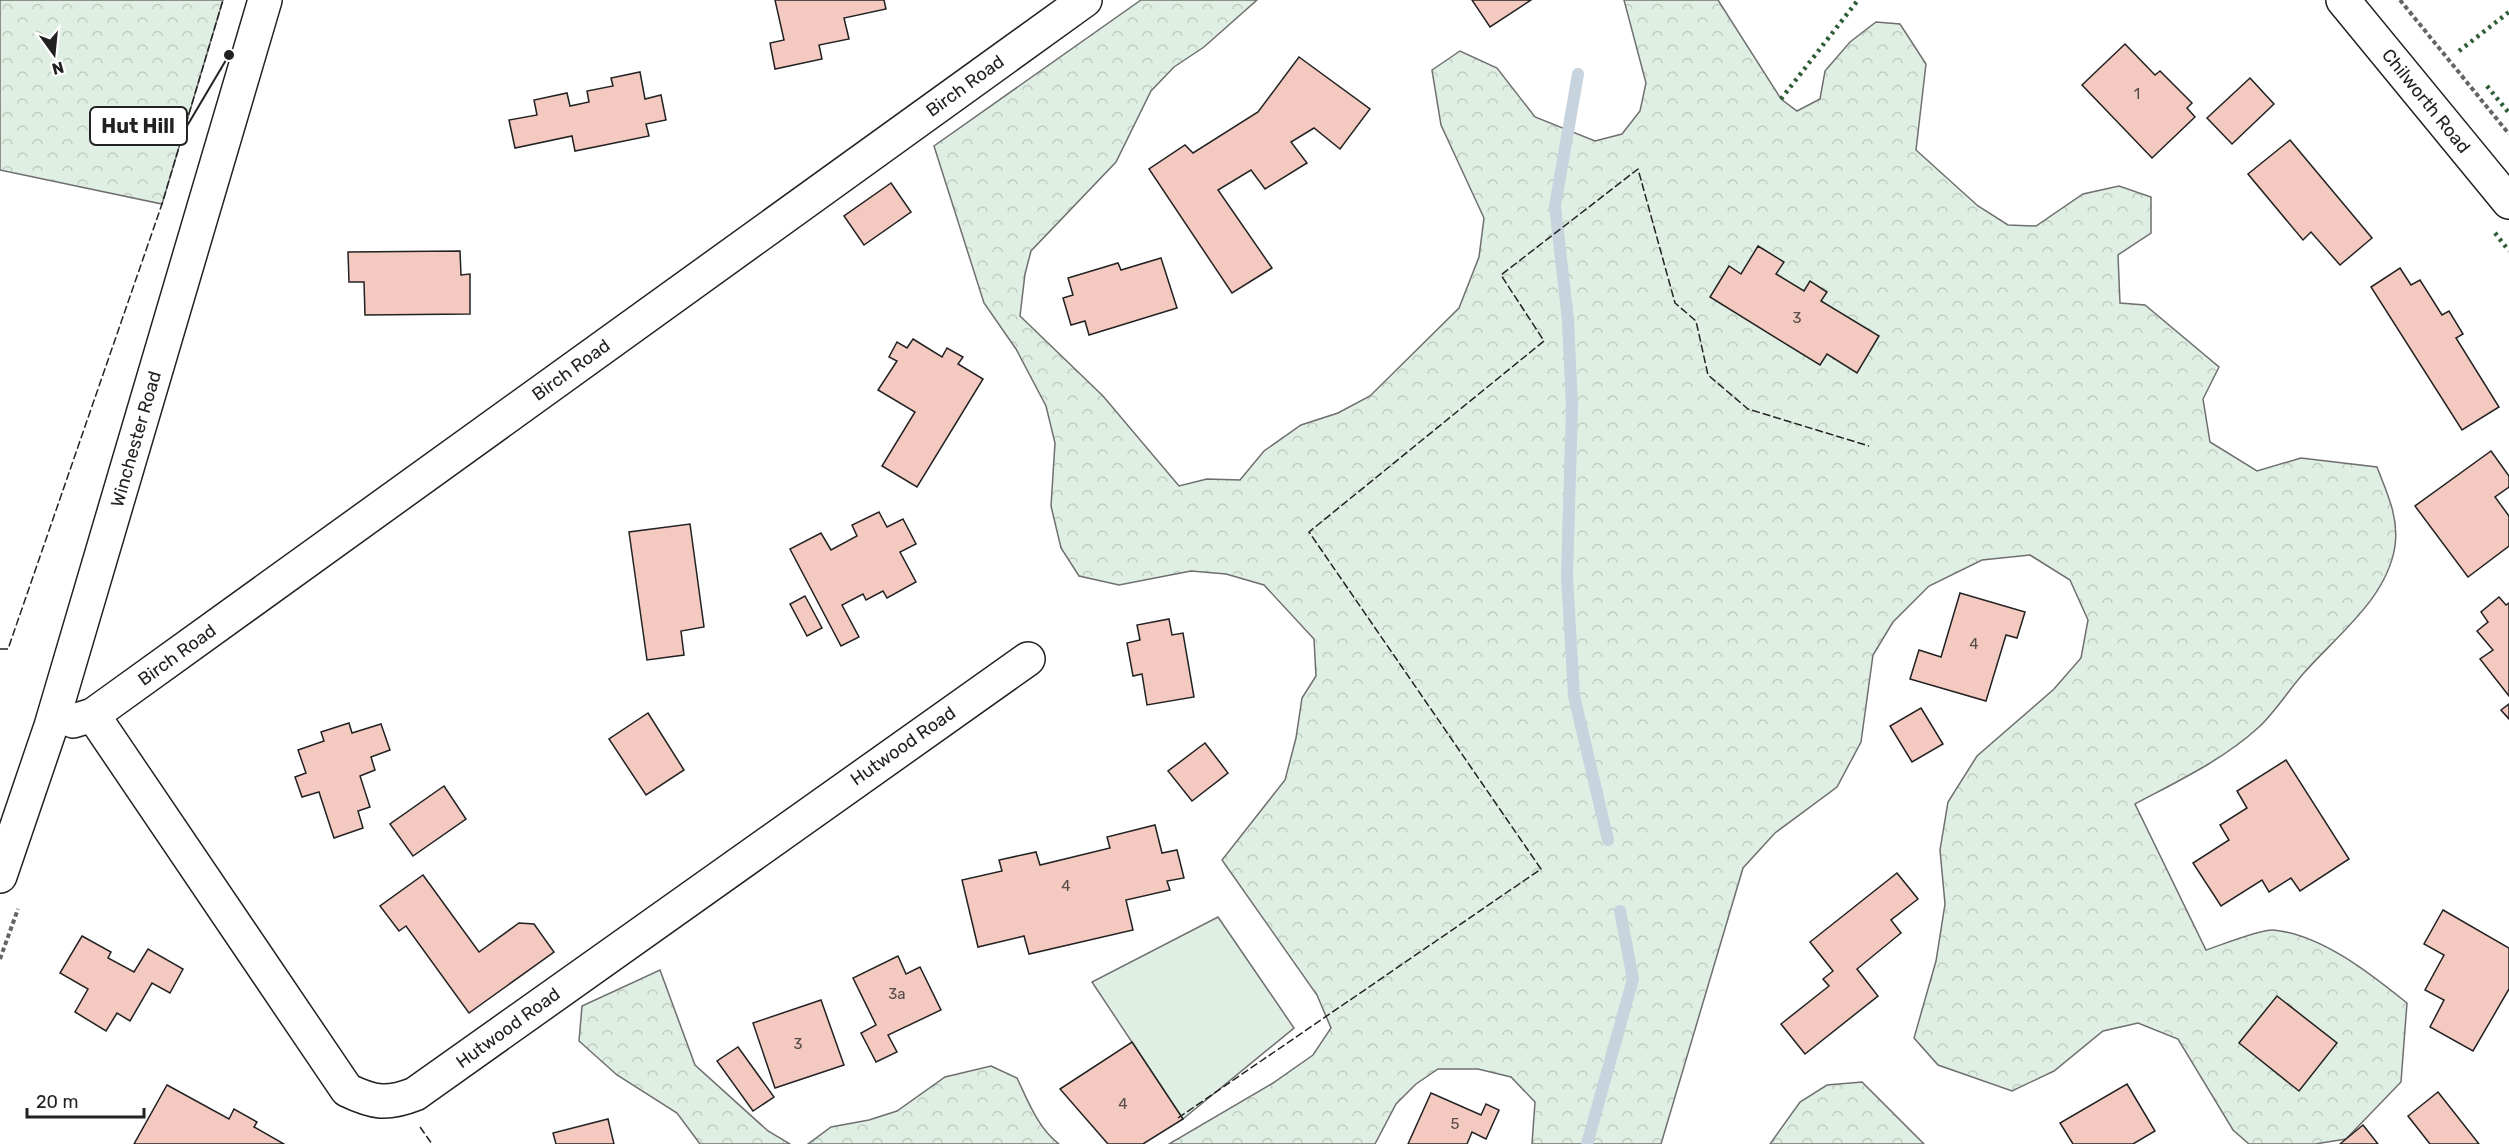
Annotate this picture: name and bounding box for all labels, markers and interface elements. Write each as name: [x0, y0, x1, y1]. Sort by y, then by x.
north arrow: [24, 24, 84, 84]
street label: Chilworth Road: [2377, 44, 2475, 158]
street label: Birch Road: [922, 50, 1008, 122]
text: N: [50, 57, 66, 79]
house number: 1: [2134, 85, 2140, 103]
callout: Hut Hill: [90, 107, 187, 145]
text: Hut Hill: [101, 114, 175, 138]
house number: 3: [1792, 309, 1802, 327]
street label: Birch Road: [528, 334, 614, 406]
street label: Winchester Road: [106, 368, 166, 510]
street label: Birch Road: [134, 619, 220, 691]
house number: 4: [1969, 635, 1979, 653]
street label: Hutwood Road: [846, 702, 960, 790]
house number: 4: [1061, 877, 1071, 895]
street label: Hutwood Road: [452, 983, 564, 1073]
house number: 3a: [888, 985, 906, 1003]
house number: 3: [793, 1035, 803, 1053]
scale bar: [27, 1081, 144, 1119]
text: 20 m: [36, 1091, 78, 1113]
house number: 4: [1118, 1095, 1128, 1113]
house number: 5: [1451, 1115, 1460, 1133]

